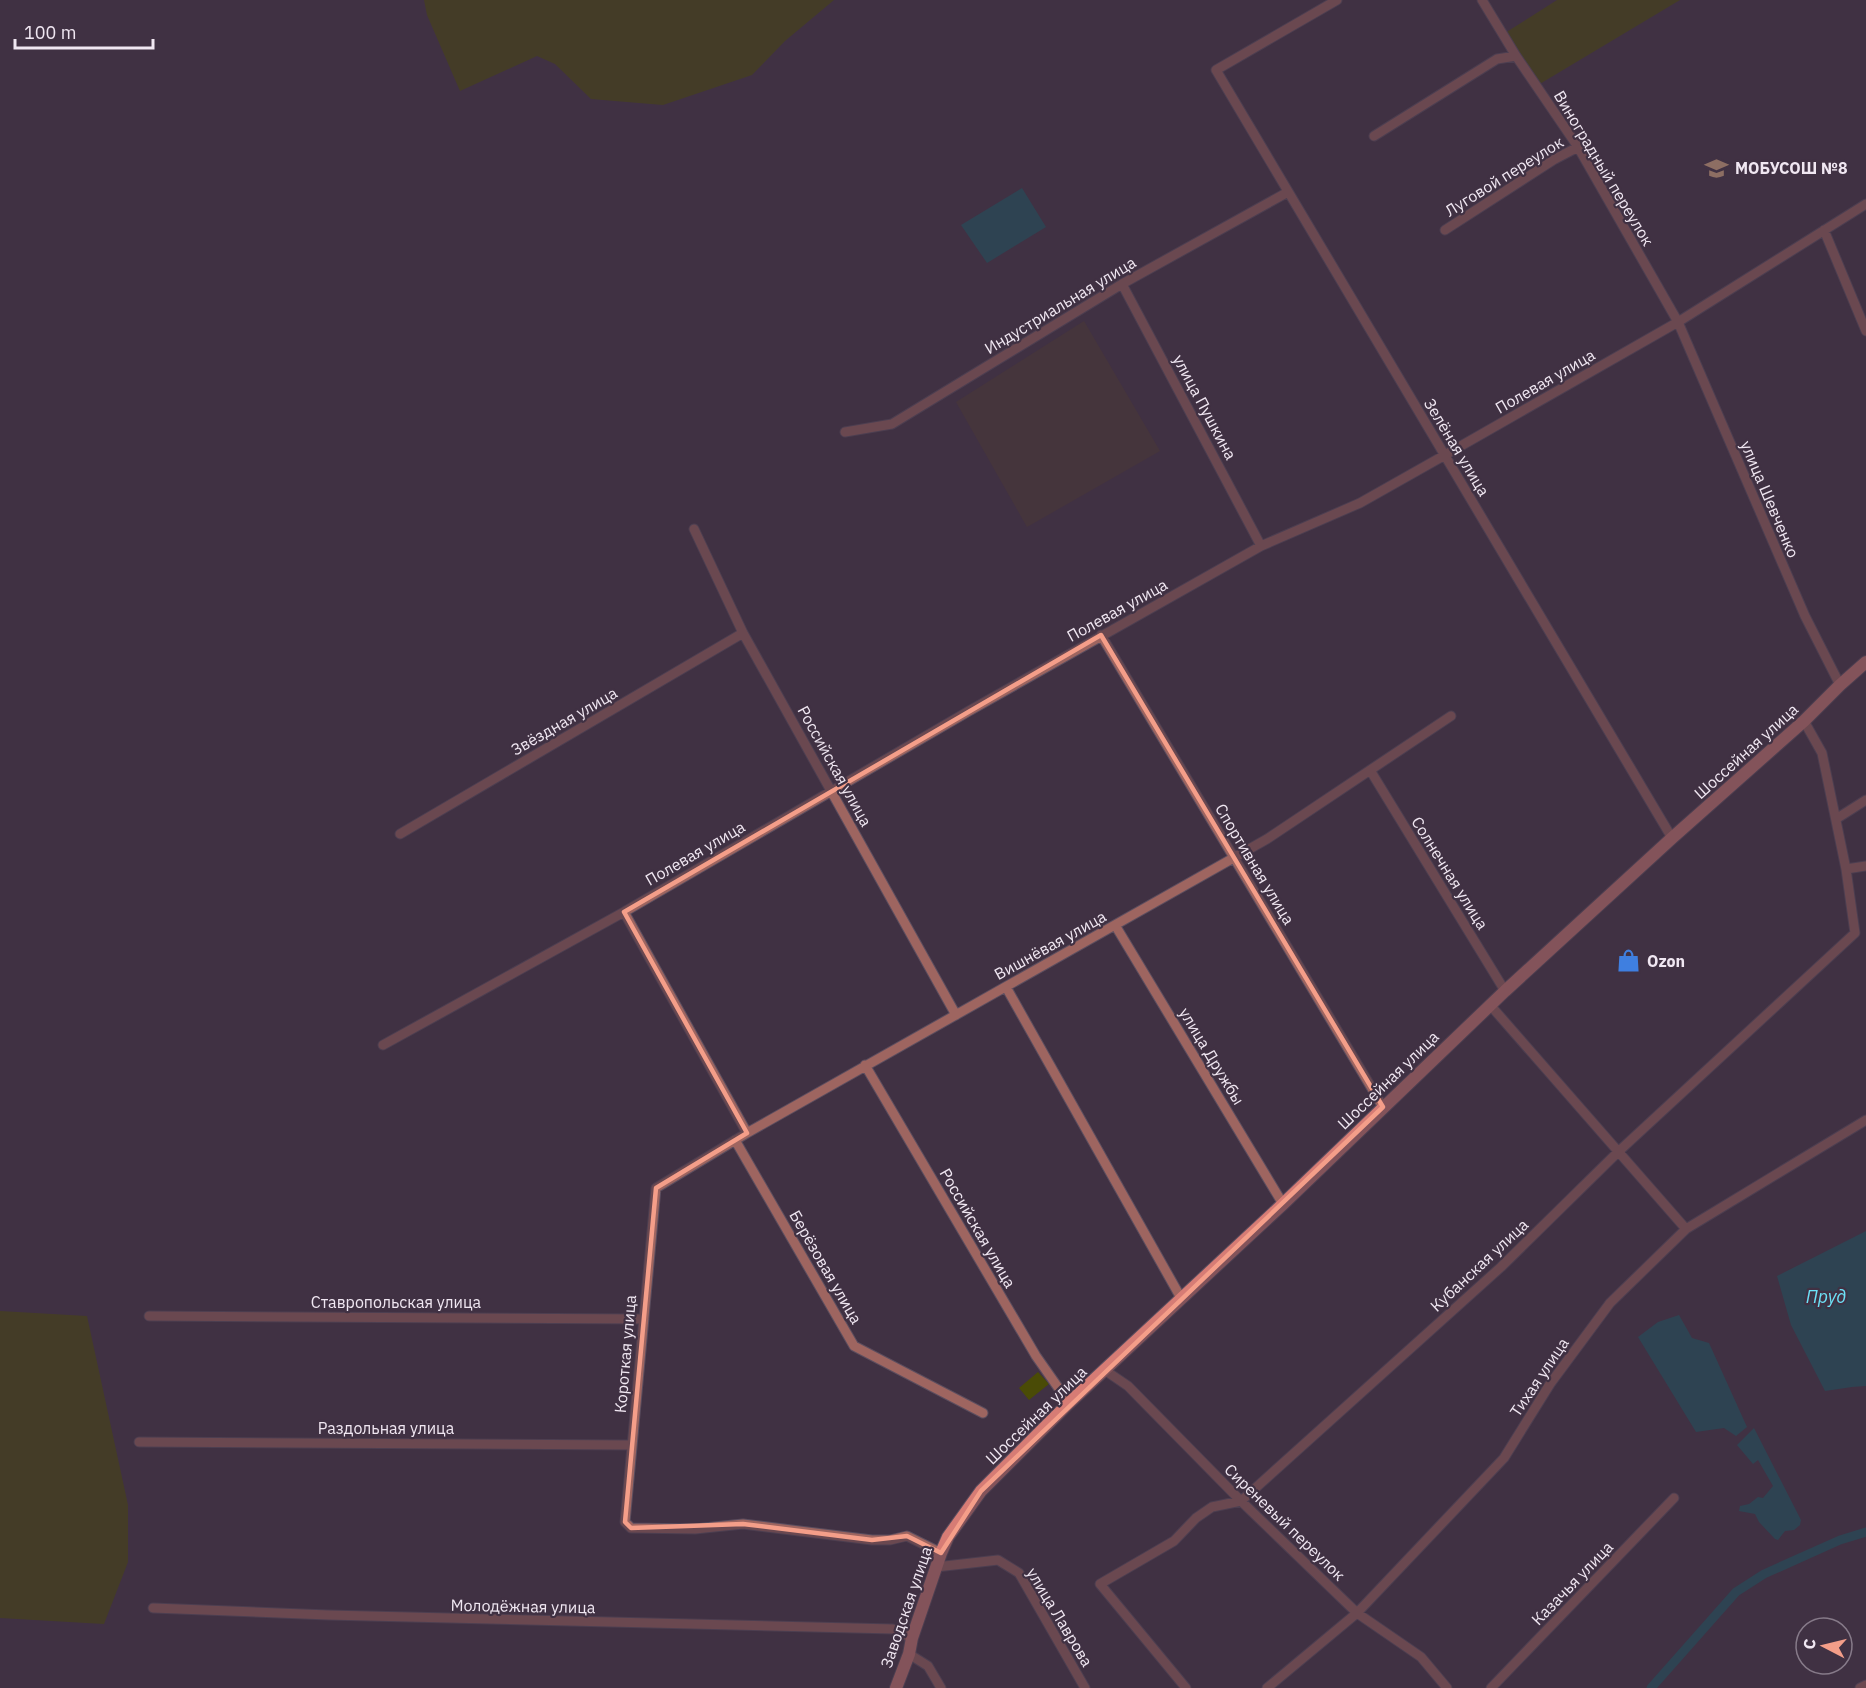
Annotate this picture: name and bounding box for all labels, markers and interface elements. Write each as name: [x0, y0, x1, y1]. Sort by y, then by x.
scale bar: [15, 12, 153, 50]
text: 100 m: [24, 21, 76, 44]
street label: Виноградный переулок: [1550, 87, 1658, 249]
street label: Луговой переулок: [1441, 131, 1567, 221]
school or university icon: МОБУСОШ №8: [1704, 155, 1730, 181]
place label: МОБУСОШ №8: [1735, 158, 1848, 178]
street label: Индустриальная улица: [981, 252, 1140, 358]
street label: Полевая улица: [1492, 344, 1599, 418]
street label: улица Пушкина: [1169, 351, 1241, 463]
street label: Зелёная улица: [1420, 394, 1494, 500]
street label: улица Шевченко: [1736, 437, 1804, 561]
street label: Полевая улица: [1063, 574, 1171, 646]
street label: Звёздная улица: [507, 682, 621, 760]
street label: Шоссейная улица: [1690, 699, 1802, 803]
street label: Российская улица: [794, 702, 877, 830]
street label: Спортивная улица: [1211, 800, 1299, 929]
street label: Солнечная улица: [1407, 813, 1493, 934]
street label: Полевая улица: [642, 816, 749, 890]
street label: Вишнёвая улица: [991, 906, 1110, 984]
shop icon: Ozon: [1616, 948, 1642, 974]
place label: Ozon: [1647, 951, 1685, 971]
street label: улица Дружбы: [1175, 1004, 1249, 1108]
street label: Шоссейная улица: [1333, 1026, 1443, 1133]
street label: Российская улица: [936, 1165, 1021, 1292]
street label: Берёзовая улица: [785, 1207, 867, 1328]
street label: Кубанская улица: [1426, 1214, 1533, 1316]
water label: Пруд: [1806, 1285, 1846, 1308]
street label: Ставропольская улица: [311, 1292, 482, 1312]
street label: Короткая улица: [610, 1294, 640, 1414]
street label: Тихая улица: [1505, 1333, 1573, 1420]
street label: Шоссейная улица: [981, 1361, 1091, 1468]
street label: Раздольная улица: [318, 1418, 455, 1438]
street label: Сиреневый переулок: [1221, 1459, 1350, 1585]
street label: Казачья улица: [1527, 1537, 1617, 1629]
street label: Заводская улица: [876, 1543, 936, 1670]
street label: улица Лаврова: [1023, 1564, 1098, 1671]
street label: Молодёжная улица: [450, 1595, 596, 1617]
north arrow: [1794, 1616, 1854, 1676]
text: С: [1799, 1638, 1820, 1651]

